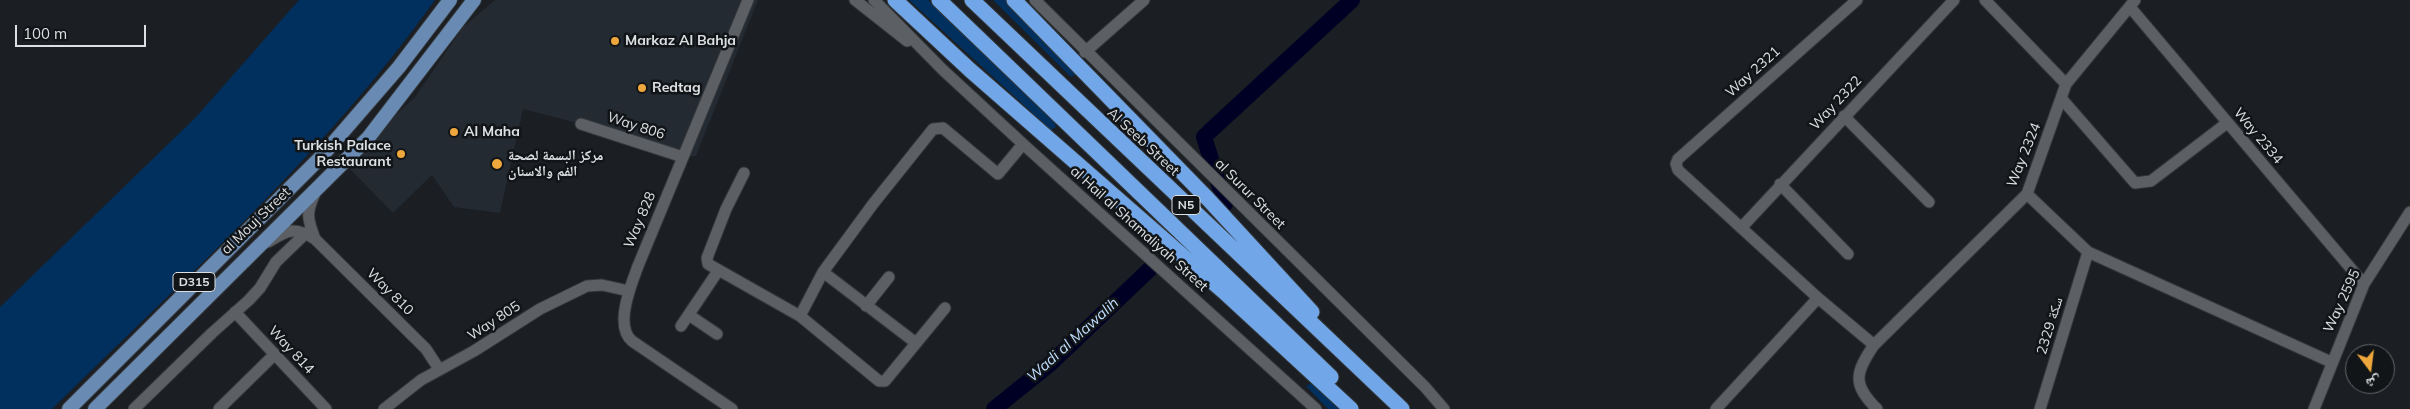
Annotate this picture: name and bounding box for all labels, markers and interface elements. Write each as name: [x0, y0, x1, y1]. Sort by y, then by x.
scale bar: [18, 15, 149, 47]
text: 100 m: [23, 24, 67, 43]
place label: Markaz Al Bahja: [625, 33, 736, 49]
marker: Markaz Al Bahja: [609, 35, 621, 47]
street label: Way 2321: [1722, 43, 1784, 101]
street label: Way 2322: [1807, 72, 1865, 134]
place label: Redtag: [652, 80, 701, 96]
marker: Redtag: [636, 82, 648, 94]
street label: Al Seeb Street: [1104, 104, 1182, 180]
street label: Way 2334: [2230, 105, 2286, 167]
street label: Way 806: [605, 109, 667, 143]
street label: Way 2324: [2004, 120, 2044, 190]
place label: Al Maha: [464, 124, 520, 140]
marker: Al Maha: [448, 126, 460, 138]
place label: Turkish Palace Restaurant: [294, 138, 391, 170]
marker: Turkish Palace Restaurant: [395, 148, 407, 160]
place label: مركز البسمة لصحة الفم والاسنان: [508, 148, 603, 180]
street label: al Surur Street: [1211, 155, 1289, 233]
marker: مركز البسمة لصحة الفم والاسنان: [490, 157, 504, 171]
street label: al Hail al Shamaliyah Street: [1067, 163, 1211, 295]
street label: al Mouj Street: [218, 184, 294, 258]
street label: Way 828: [621, 189, 659, 251]
road number: N5: [1172, 196, 1200, 214]
street label: Way 810: [363, 265, 417, 319]
street label: Way 2595: [2320, 267, 2364, 335]
road number: D315: [173, 272, 215, 292]
water label: Wadi al Mawalih: [1023, 294, 1123, 386]
street label: سكة 2329: [2033, 295, 2067, 357]
street label: Way 805: [465, 298, 523, 344]
street label: Way 814: [265, 323, 317, 377]
north arrow: [2345, 344, 2395, 394]
text: ش: [2364, 372, 2383, 393]

